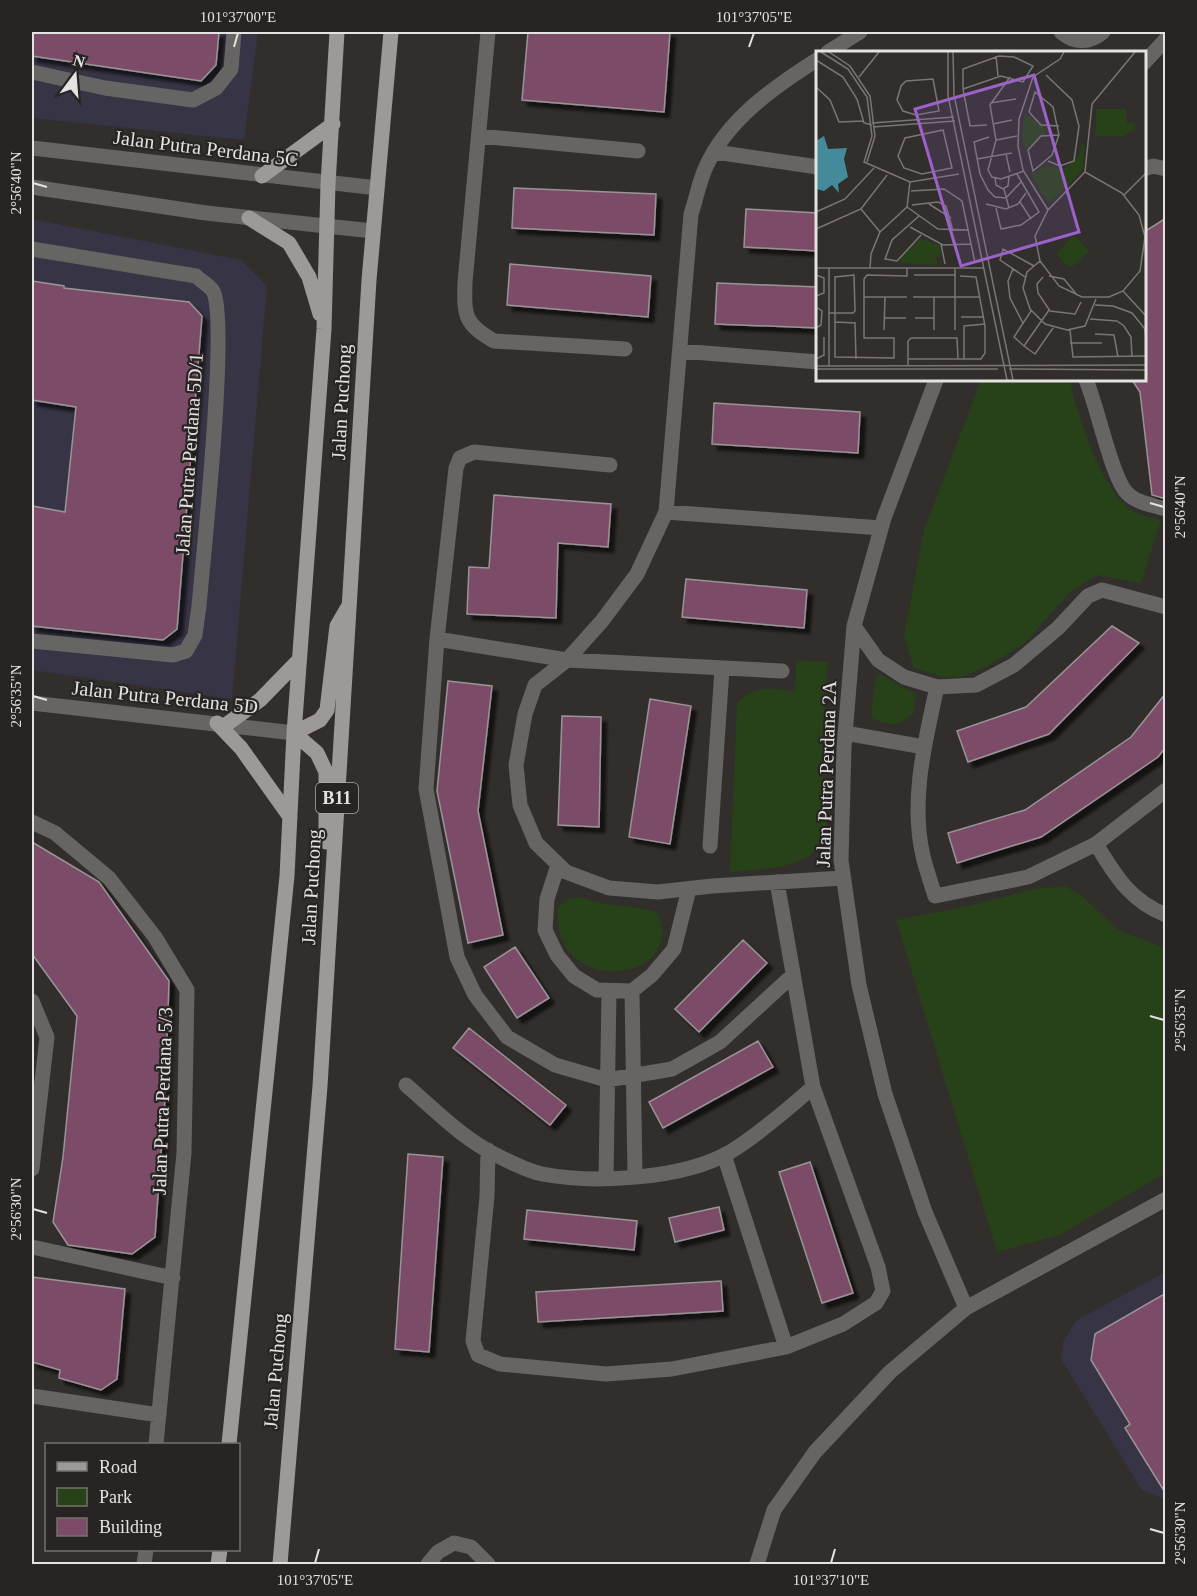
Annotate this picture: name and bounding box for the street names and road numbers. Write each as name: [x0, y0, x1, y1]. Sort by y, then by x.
street label: Jalan Putra Perdana 5C: [112, 126, 300, 170]
street label: Jalan Puchong: [327, 343, 356, 461]
street label: Jalan Putra Perdana 5D/1: [171, 352, 207, 556]
street label: Jalan Putra Perdana 5D: [71, 676, 259, 718]
street label: Jalan Putra Perdana 2A: [812, 680, 840, 868]
road number: B11: [316, 783, 358, 813]
street label: Jalan Puchong: [297, 828, 326, 946]
street label: Jalan Putra Perdana 5/3: [148, 1007, 176, 1195]
street label: Jalan Puchong: [259, 1312, 292, 1430]

